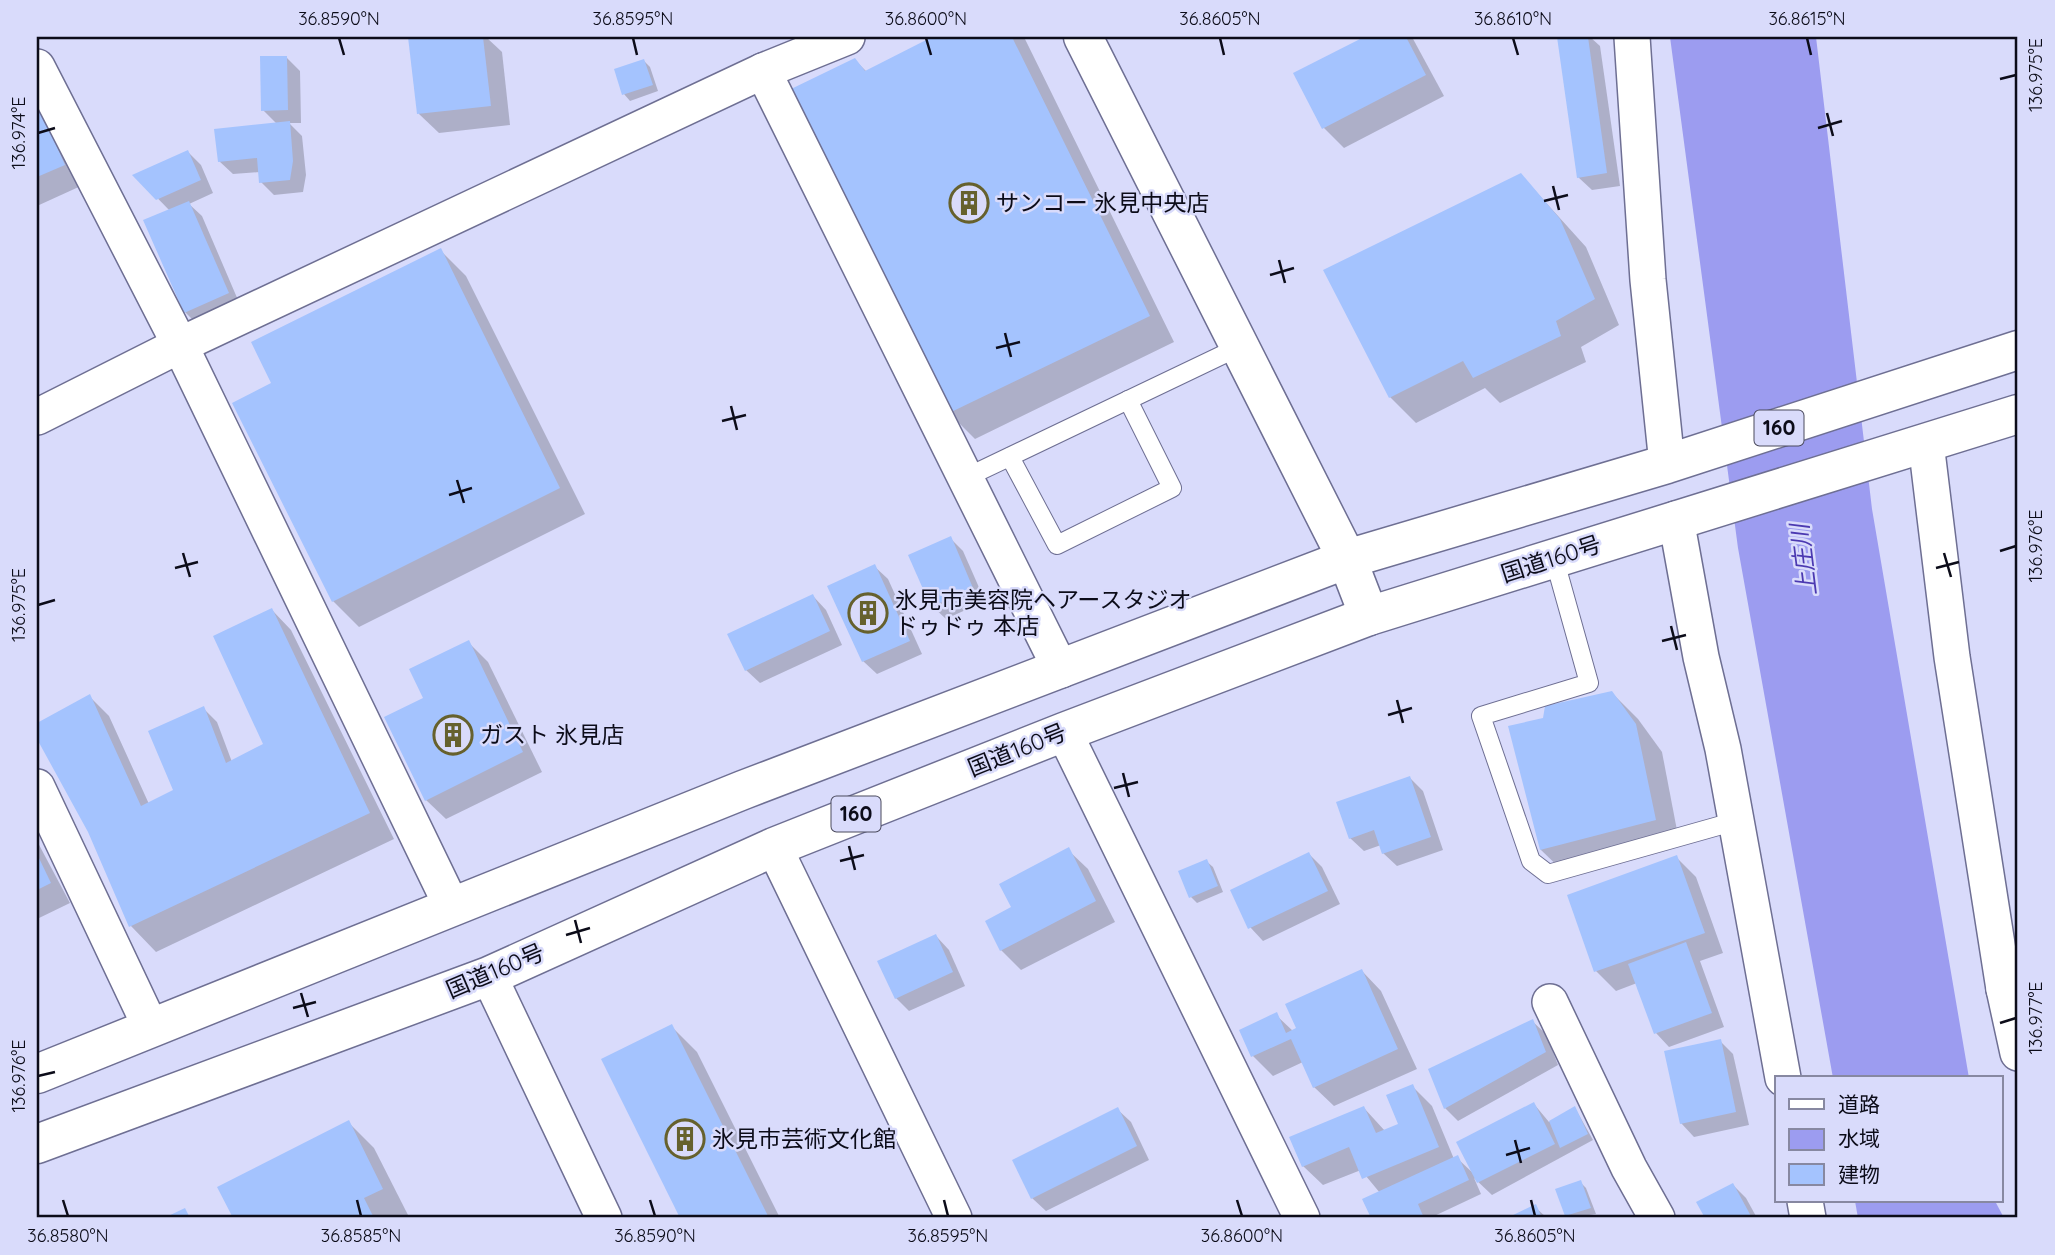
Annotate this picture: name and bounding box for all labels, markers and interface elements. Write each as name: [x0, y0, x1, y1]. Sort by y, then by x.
text: 36.8590°N: [298, 7, 380, 30]
text: 36.8595°N: [593, 7, 673, 30]
text: 36.8600°N: [885, 7, 967, 30]
text: 36.8605°N: [1179, 7, 1261, 30]
text: 36.8610°N: [1474, 7, 1552, 30]
text: 36.8615°N: [1768, 7, 1846, 30]
text: 136.975°E: [2024, 38, 2047, 112]
text: 136.974°E: [7, 97, 30, 169]
building icon: サンコー 氷見中央店: [948, 182, 990, 224]
place label: サンコー 氷見中央店: [996, 188, 1209, 217]
road number: 160: [1754, 410, 1803, 446]
text: 136.976°E: [2024, 509, 2047, 583]
water label: 上庄川: [1783, 520, 1822, 598]
street label: 国道160号: [1497, 529, 1605, 588]
text: 136.975°E: [7, 568, 30, 642]
place label: 氷見市美容院ヘアースタジオ ドゥドゥ 本店: [895, 585, 1191, 640]
building icon: 氷見市美容院ヘアースタジオ ドゥドゥ 本店: [847, 592, 889, 634]
building icon: ガスト 氷見店: [432, 714, 474, 756]
street label: 国道160号: [963, 717, 1070, 782]
place label: ガスト 氷見店: [480, 720, 624, 749]
road number: 160: [832, 796, 880, 832]
street label: 国道160号: [441, 937, 548, 1004]
text: 136.977°E: [2024, 981, 2047, 1055]
text: 136.976°E: [7, 1039, 30, 1113]
legend: [1775, 1076, 2002, 1202]
text: 道路: [1838, 1091, 1880, 1117]
building icon: 氷見市芸術文化館: [664, 1118, 706, 1160]
place label: 氷見市芸術文化館: [712, 1124, 896, 1153]
text: 水域: [1838, 1125, 1880, 1151]
text: 建物: [1838, 1161, 1880, 1187]
text: 36.8580°N: [27, 1224, 109, 1247]
text: 36.8585°N: [321, 1224, 401, 1247]
text: 36.8590°N: [614, 1224, 696, 1247]
text: 36.8595°N: [908, 1224, 988, 1247]
text: 36.8600°N: [1201, 1224, 1283, 1247]
text: 36.8605°N: [1494, 1224, 1576, 1247]

